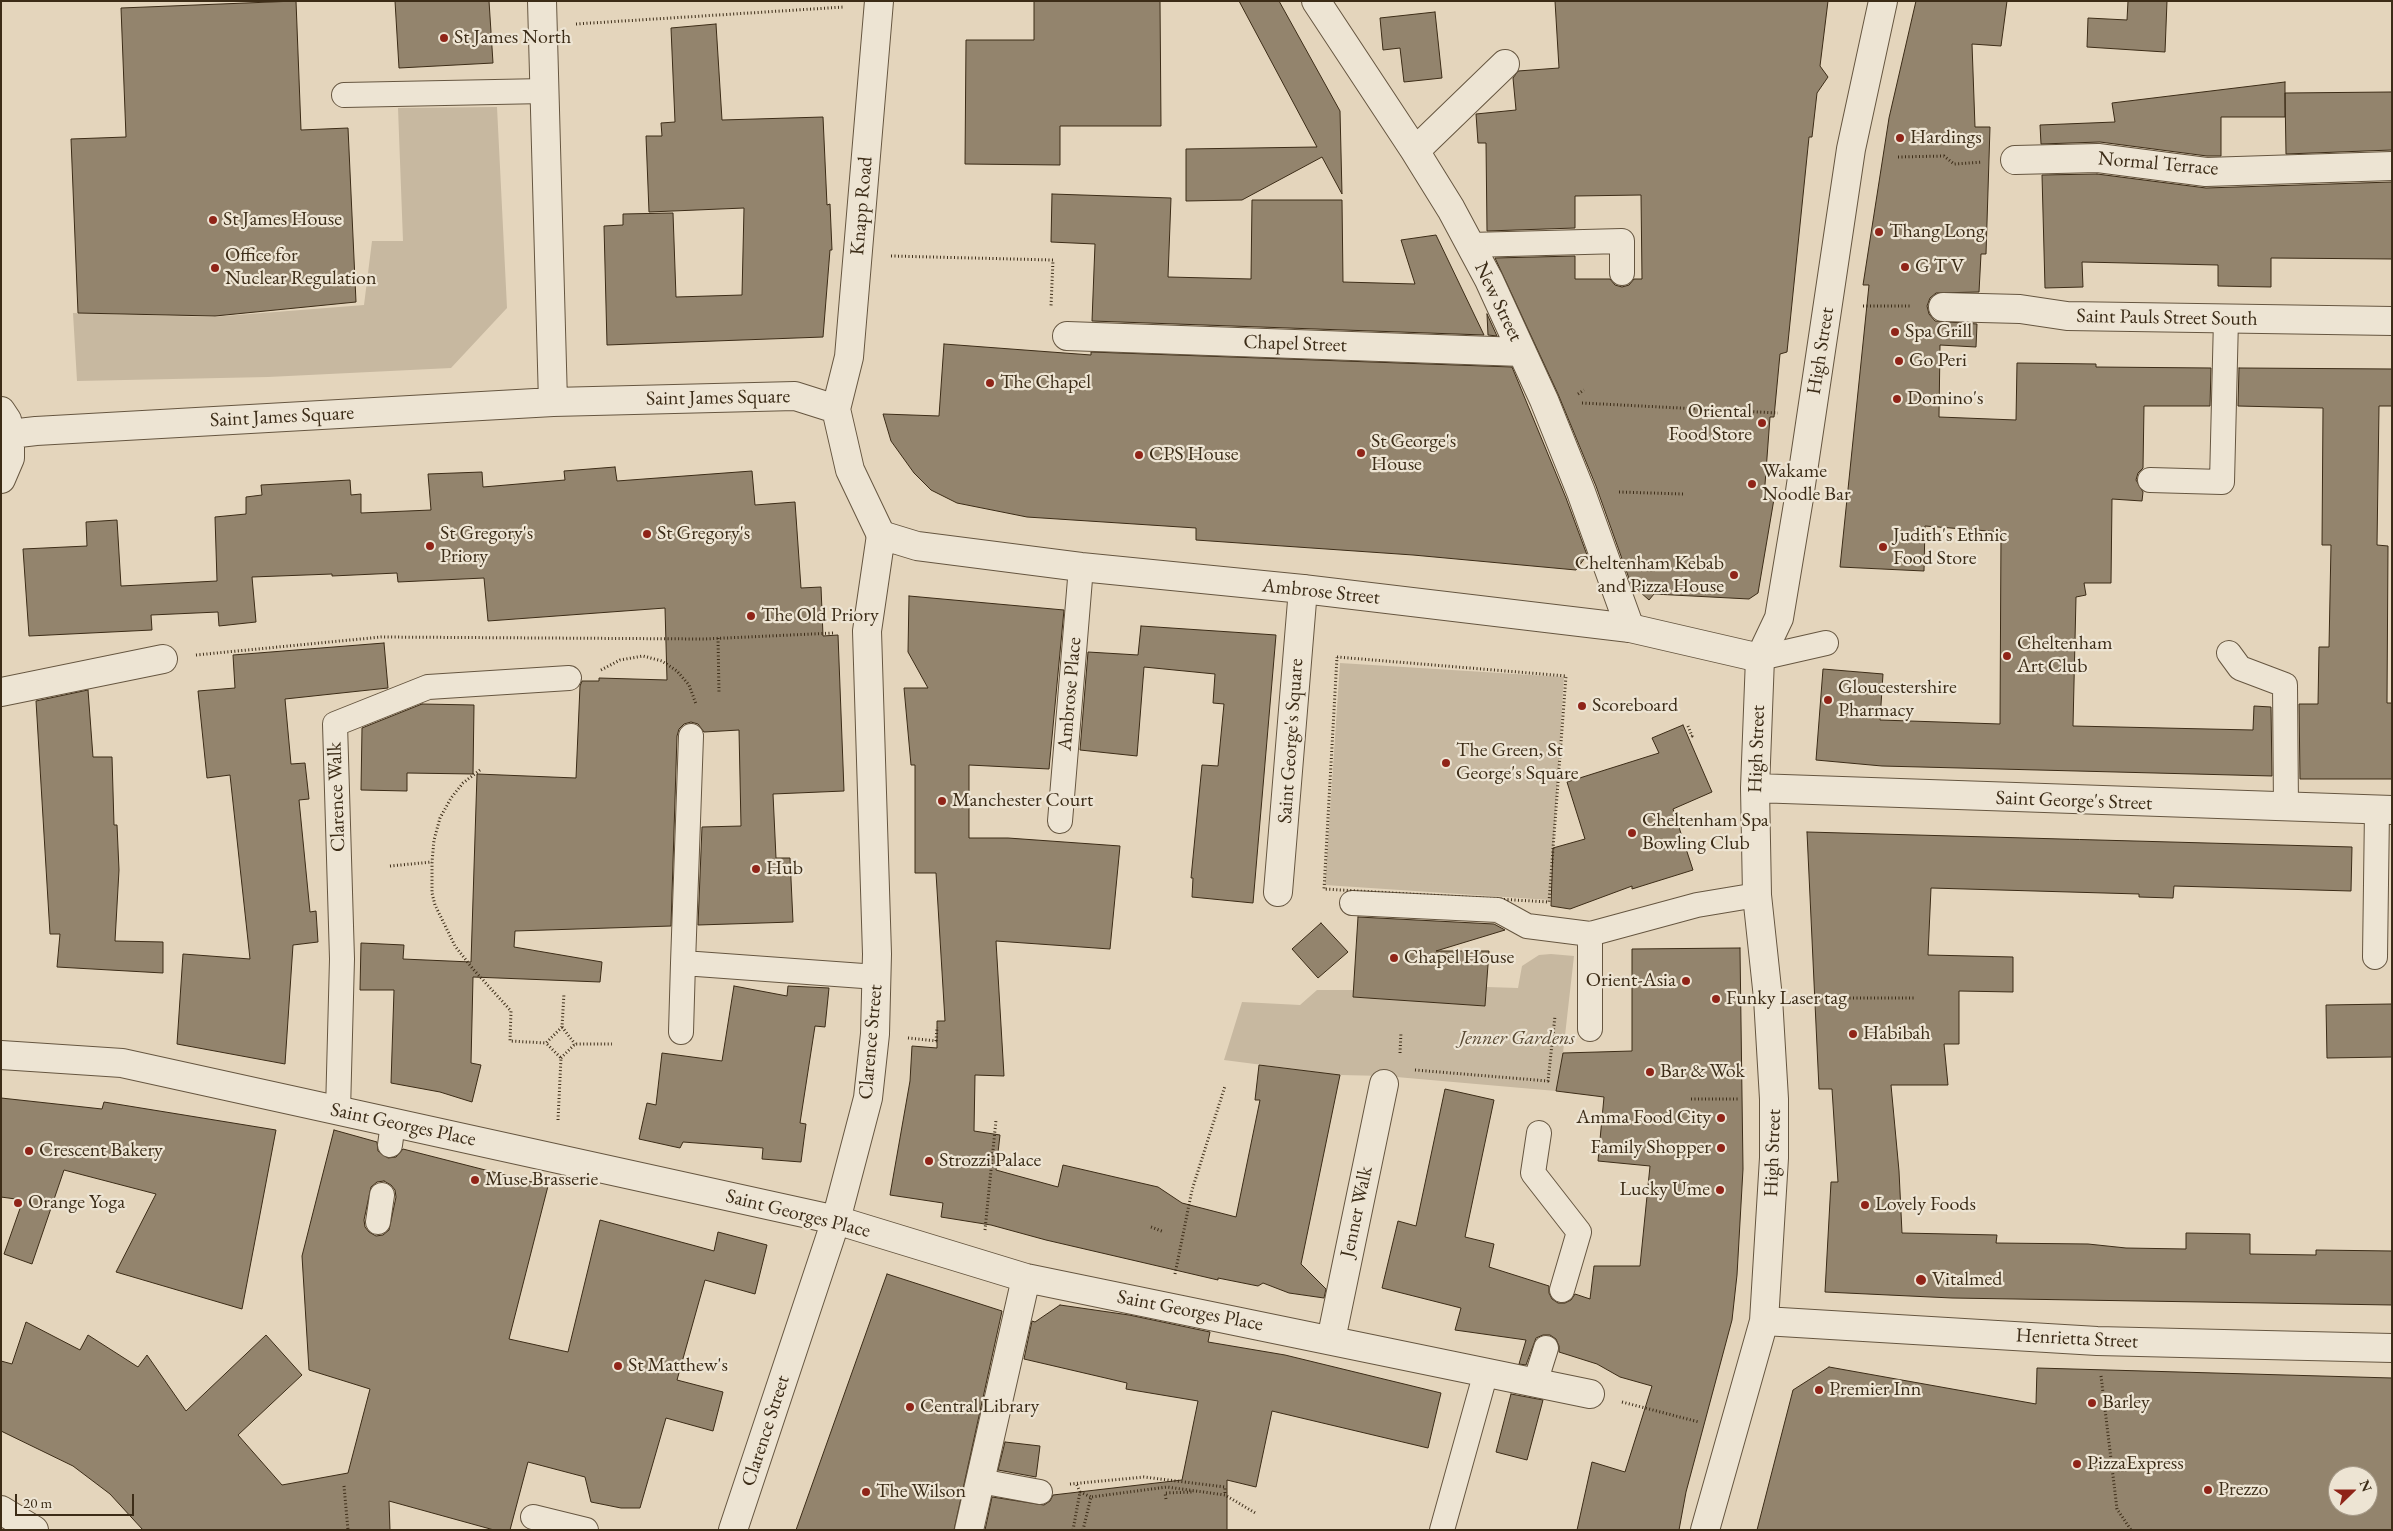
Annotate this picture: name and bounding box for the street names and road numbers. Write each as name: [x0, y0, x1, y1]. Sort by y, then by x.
street label: Normal Terrace: [2097, 147, 2219, 181]
street label: Knapp Road: [846, 156, 878, 256]
street label: New Street: [1469, 258, 1527, 346]
street label: Saint Pauls Street South: [2076, 304, 2258, 332]
street label: High Street: [1802, 306, 1840, 396]
street label: Chapel Street: [1243, 330, 1347, 358]
street label: Saint James Square: [646, 385, 790, 411]
street label: Saint James Square: [209, 401, 355, 433]
street label: Ambrose Street: [1261, 574, 1381, 610]
street label: Ambrose Place: [1053, 636, 1087, 752]
street label: Saint George's Square: [1273, 658, 1309, 824]
street label: High Street: [1743, 705, 1771, 793]
street label: Clarence Walk: [323, 742, 351, 852]
street label: Saint George's Street: [1995, 786, 2153, 816]
street label: Clarence Street: [854, 983, 888, 1101]
street label: Saint Georges Place: [328, 1098, 478, 1152]
street label: High Street: [1759, 1109, 1787, 1197]
street label: Jenner Walk: [1336, 1164, 1378, 1260]
street label: Saint Georges Place: [723, 1184, 873, 1244]
street label: Saint Georges Place: [1115, 1285, 1265, 1337]
street label: Henrietta Street: [2015, 1324, 2139, 1354]
street label: Clarence Street: [737, 1372, 795, 1490]

